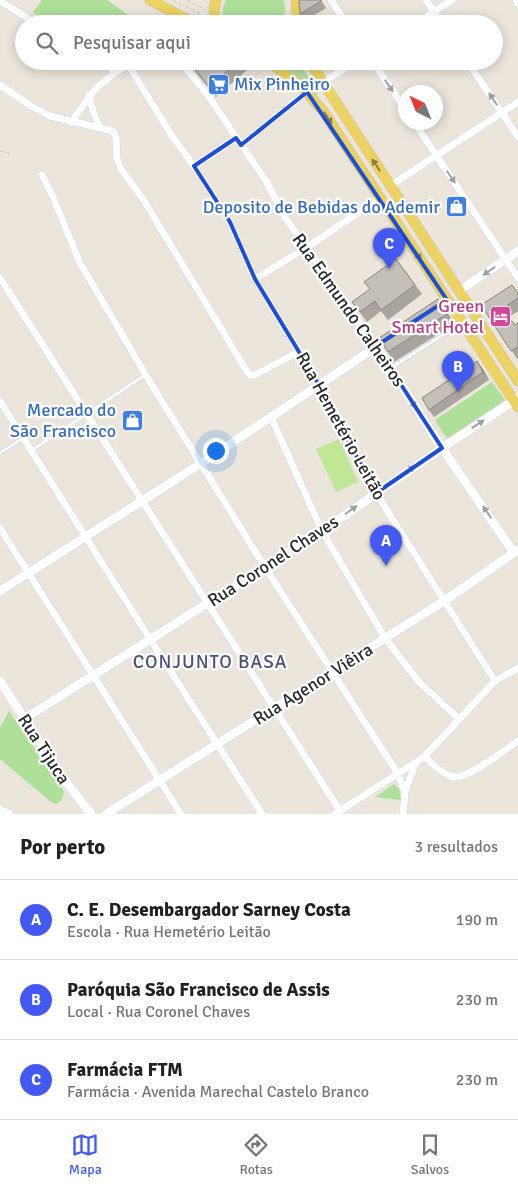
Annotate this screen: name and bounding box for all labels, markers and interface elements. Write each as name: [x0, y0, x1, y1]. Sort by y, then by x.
search box: [15, 15, 503, 70]
icon: search: [33, 29, 61, 57]
text: Pesquisar aqui: [73, 31, 191, 55]
supermarket icon: Mix Pinheiro: [206, 72, 230, 96]
place label: Mix Pinheiro: [234, 73, 330, 95]
one-way arrow: [384, 79, 394, 92]
north arrow: [398, 85, 443, 130]
one-way arrow: [488, 92, 498, 106]
one-way arrow: [323, 112, 333, 125]
one-way arrow: [371, 158, 381, 171]
one-way arrow: [446, 171, 456, 184]
shop icon: Deposito de Bebidas do Ademir: [444, 195, 468, 219]
place label: Deposito de Bebidas do Ademir: [203, 196, 440, 218]
pin: C: [373, 228, 405, 269]
street label: Rua Edmundo Calheiros: [288, 229, 410, 391]
one-way arrow: [413, 247, 422, 261]
one-way arrow: [482, 266, 495, 276]
place label: Green Smart Hotel: [392, 295, 484, 338]
hotel icon: Green Smart Hotel: [488, 304, 512, 328]
street label: Rua Hemetério Leitão: [291, 348, 391, 504]
pin: B: [442, 351, 474, 392]
one-way arrow: [407, 396, 417, 409]
place label: Mercado do São Francisco: [10, 399, 116, 442]
shop icon: Mercado do São Francisco: [120, 408, 144, 432]
one-way arrow: [471, 419, 484, 429]
your location: [203, 438, 229, 464]
one-way arrow: [402, 465, 416, 475]
one-way arrow: [345, 505, 358, 515]
one-way arrow: [482, 506, 492, 519]
street label: Rua Coronel Chaves: [203, 510, 343, 611]
pin: A: [370, 525, 402, 566]
street label: Rua Agenor Viêira: [249, 638, 377, 730]
district label: CONJUNTO BASA: [133, 650, 287, 674]
street label: Rua Tijuca: [13, 710, 75, 788]
text: Por perto: [20, 834, 105, 860]
text: 3 resultados: [415, 837, 498, 857]
text: C. E. Desembargador Sarney Costa: [67, 898, 351, 922]
text: A: [31, 910, 41, 930]
text: 190 m: [456, 910, 498, 930]
text: Escola · Rua Hemetério Leitão: [67, 922, 271, 942]
text: Paróquia São Francisco de Assis: [67, 978, 330, 1002]
text: B: [31, 990, 41, 1010]
text: 230 m: [456, 990, 498, 1010]
text: Local · Rua Coronel Chaves: [67, 1002, 250, 1022]
text: Farmácia FTM: [67, 1058, 183, 1082]
text: C: [31, 1070, 41, 1090]
text: 230 m: [456, 1070, 498, 1090]
text: Farmácia · Avenida Marechal Castelo Branco: [67, 1082, 369, 1102]
tab: Mapa: [69, 1131, 102, 1178]
tab: Rotas: [239, 1131, 273, 1178]
tab: Salvos: [411, 1131, 449, 1178]

